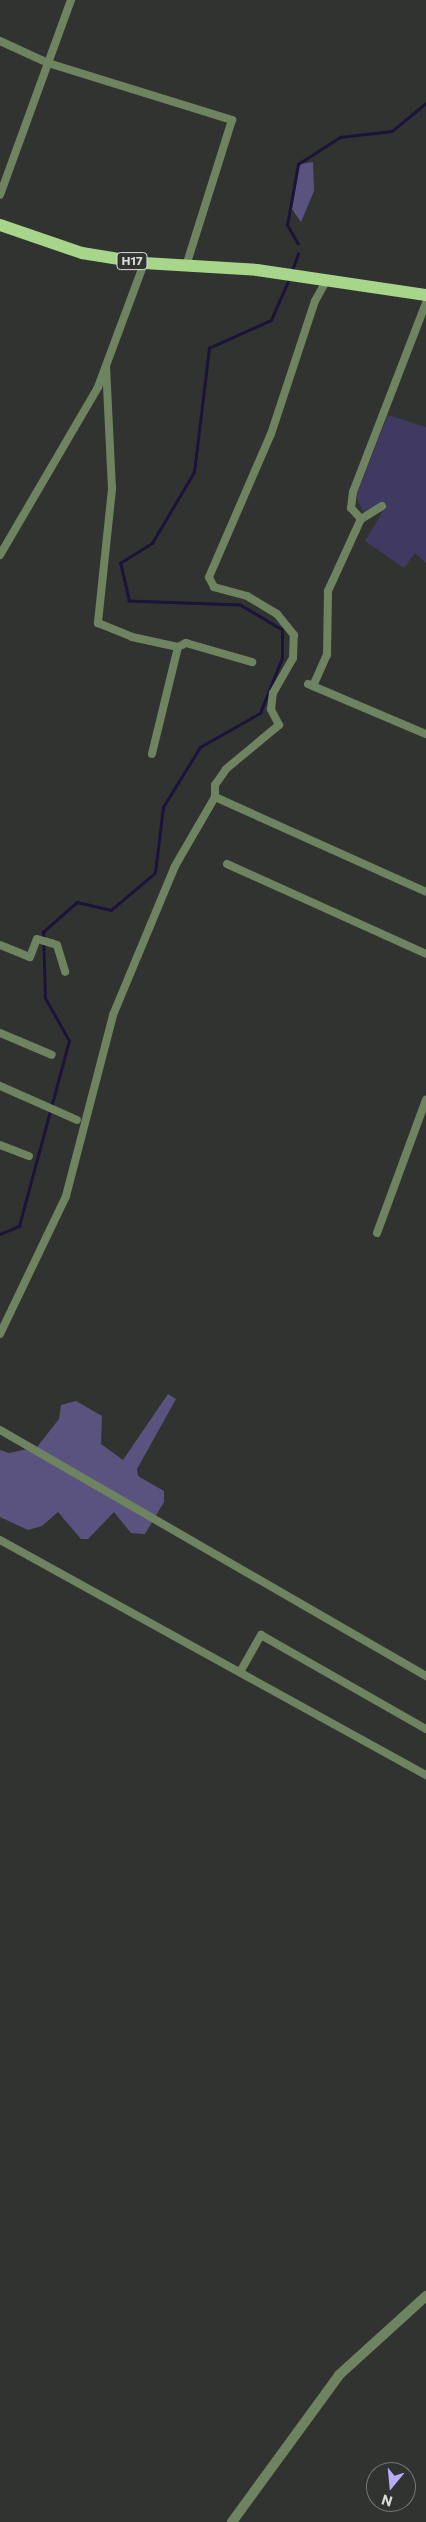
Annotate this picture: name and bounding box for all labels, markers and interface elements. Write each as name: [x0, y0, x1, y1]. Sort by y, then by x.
road number: H17: [116, 252, 148, 270]
north arrow: [366, 2462, 416, 2512]
text: N: [379, 2491, 394, 2511]

